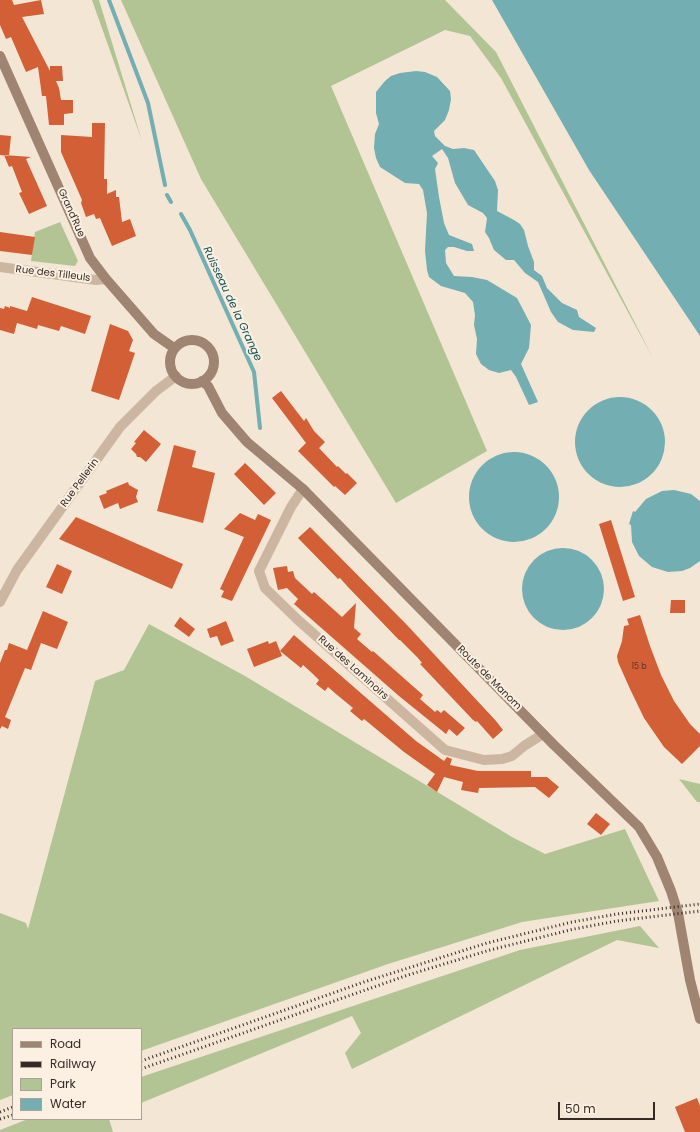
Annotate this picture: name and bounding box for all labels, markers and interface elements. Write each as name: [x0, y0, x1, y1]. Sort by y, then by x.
street label: Grand'Rue: [55, 187, 87, 239]
water label: Ruisseau de la Grange: [200, 245, 264, 363]
street label: Rue des Tilleuls: [15, 263, 91, 285]
street label: Rue Pellerin: [58, 456, 102, 510]
street label: Rue des Laminoirs: [315, 633, 391, 703]
street label: Route de Manom: [455, 644, 523, 712]
house number: 15 b: [631, 662, 647, 672]
legend: [12, 1028, 142, 1120]
text: Road: [50, 1035, 81, 1052]
text: Railway: [50, 1055, 96, 1072]
text: Park: [50, 1075, 76, 1092]
scale bar: [560, 1094, 657, 1120]
text: Water: [50, 1095, 86, 1112]
text: 50 m: [565, 1100, 596, 1117]

